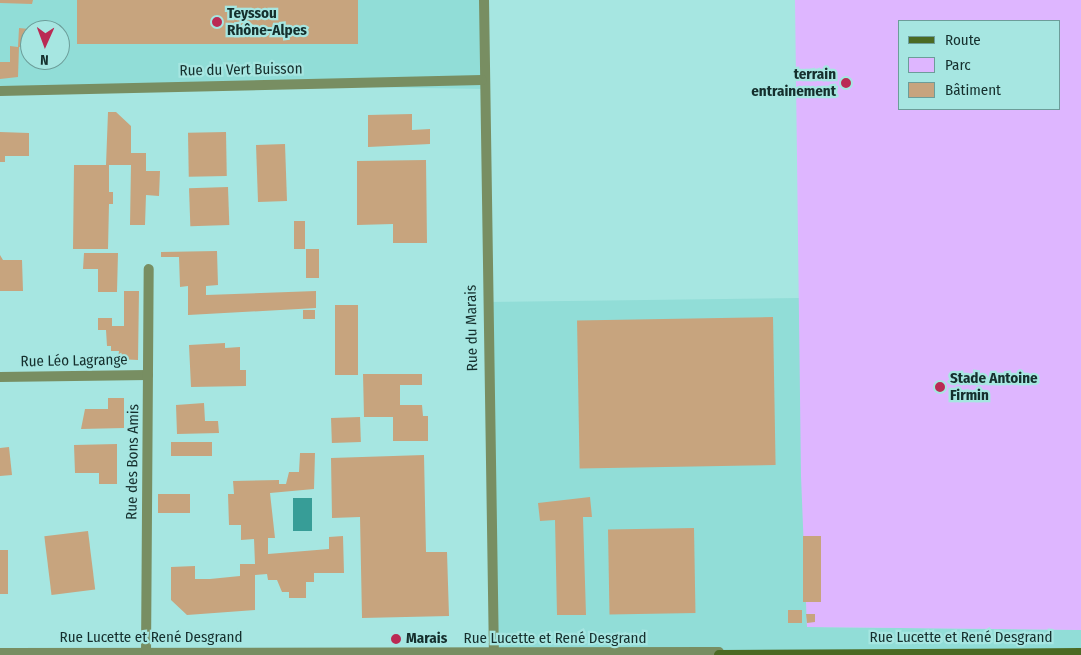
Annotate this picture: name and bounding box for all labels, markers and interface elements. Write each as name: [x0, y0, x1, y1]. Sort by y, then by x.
place label: Teyssou Rhône-Alpes: [227, 4, 307, 39]
marker: Teyssou Rhône-Alpes: [211, 16, 223, 28]
north arrow: [20, 20, 70, 70]
legend: [898, 20, 1061, 110]
text: Route: [945, 31, 981, 49]
text: N: [40, 51, 49, 68]
text: Parc: [945, 56, 971, 74]
street label: Rue du Vert Buisson: [179, 60, 303, 80]
place label: terrain entrainement: [751, 65, 836, 100]
marker: terrain entrainement: [840, 77, 852, 89]
text: Bâtiment: [945, 81, 1001, 99]
street label: Rue du Marais: [462, 285, 482, 371]
street label: Rue Léo Lagrange: [20, 351, 128, 371]
place label: Stade Antoine Firmin: [950, 369, 1038, 404]
marker: Stade Antoine Firmin: [934, 381, 946, 393]
street label: Rue des Bons Amis: [123, 404, 143, 520]
street label: Rue Lucette et René Desgrand: [60, 629, 242, 647]
street label: Rue Lucette et René Desgrand: [870, 629, 1052, 647]
place label: Marais: [406, 630, 447, 648]
street label: Rue Lucette et René Desgrand: [464, 630, 646, 648]
marker: Marais: [390, 633, 402, 645]

